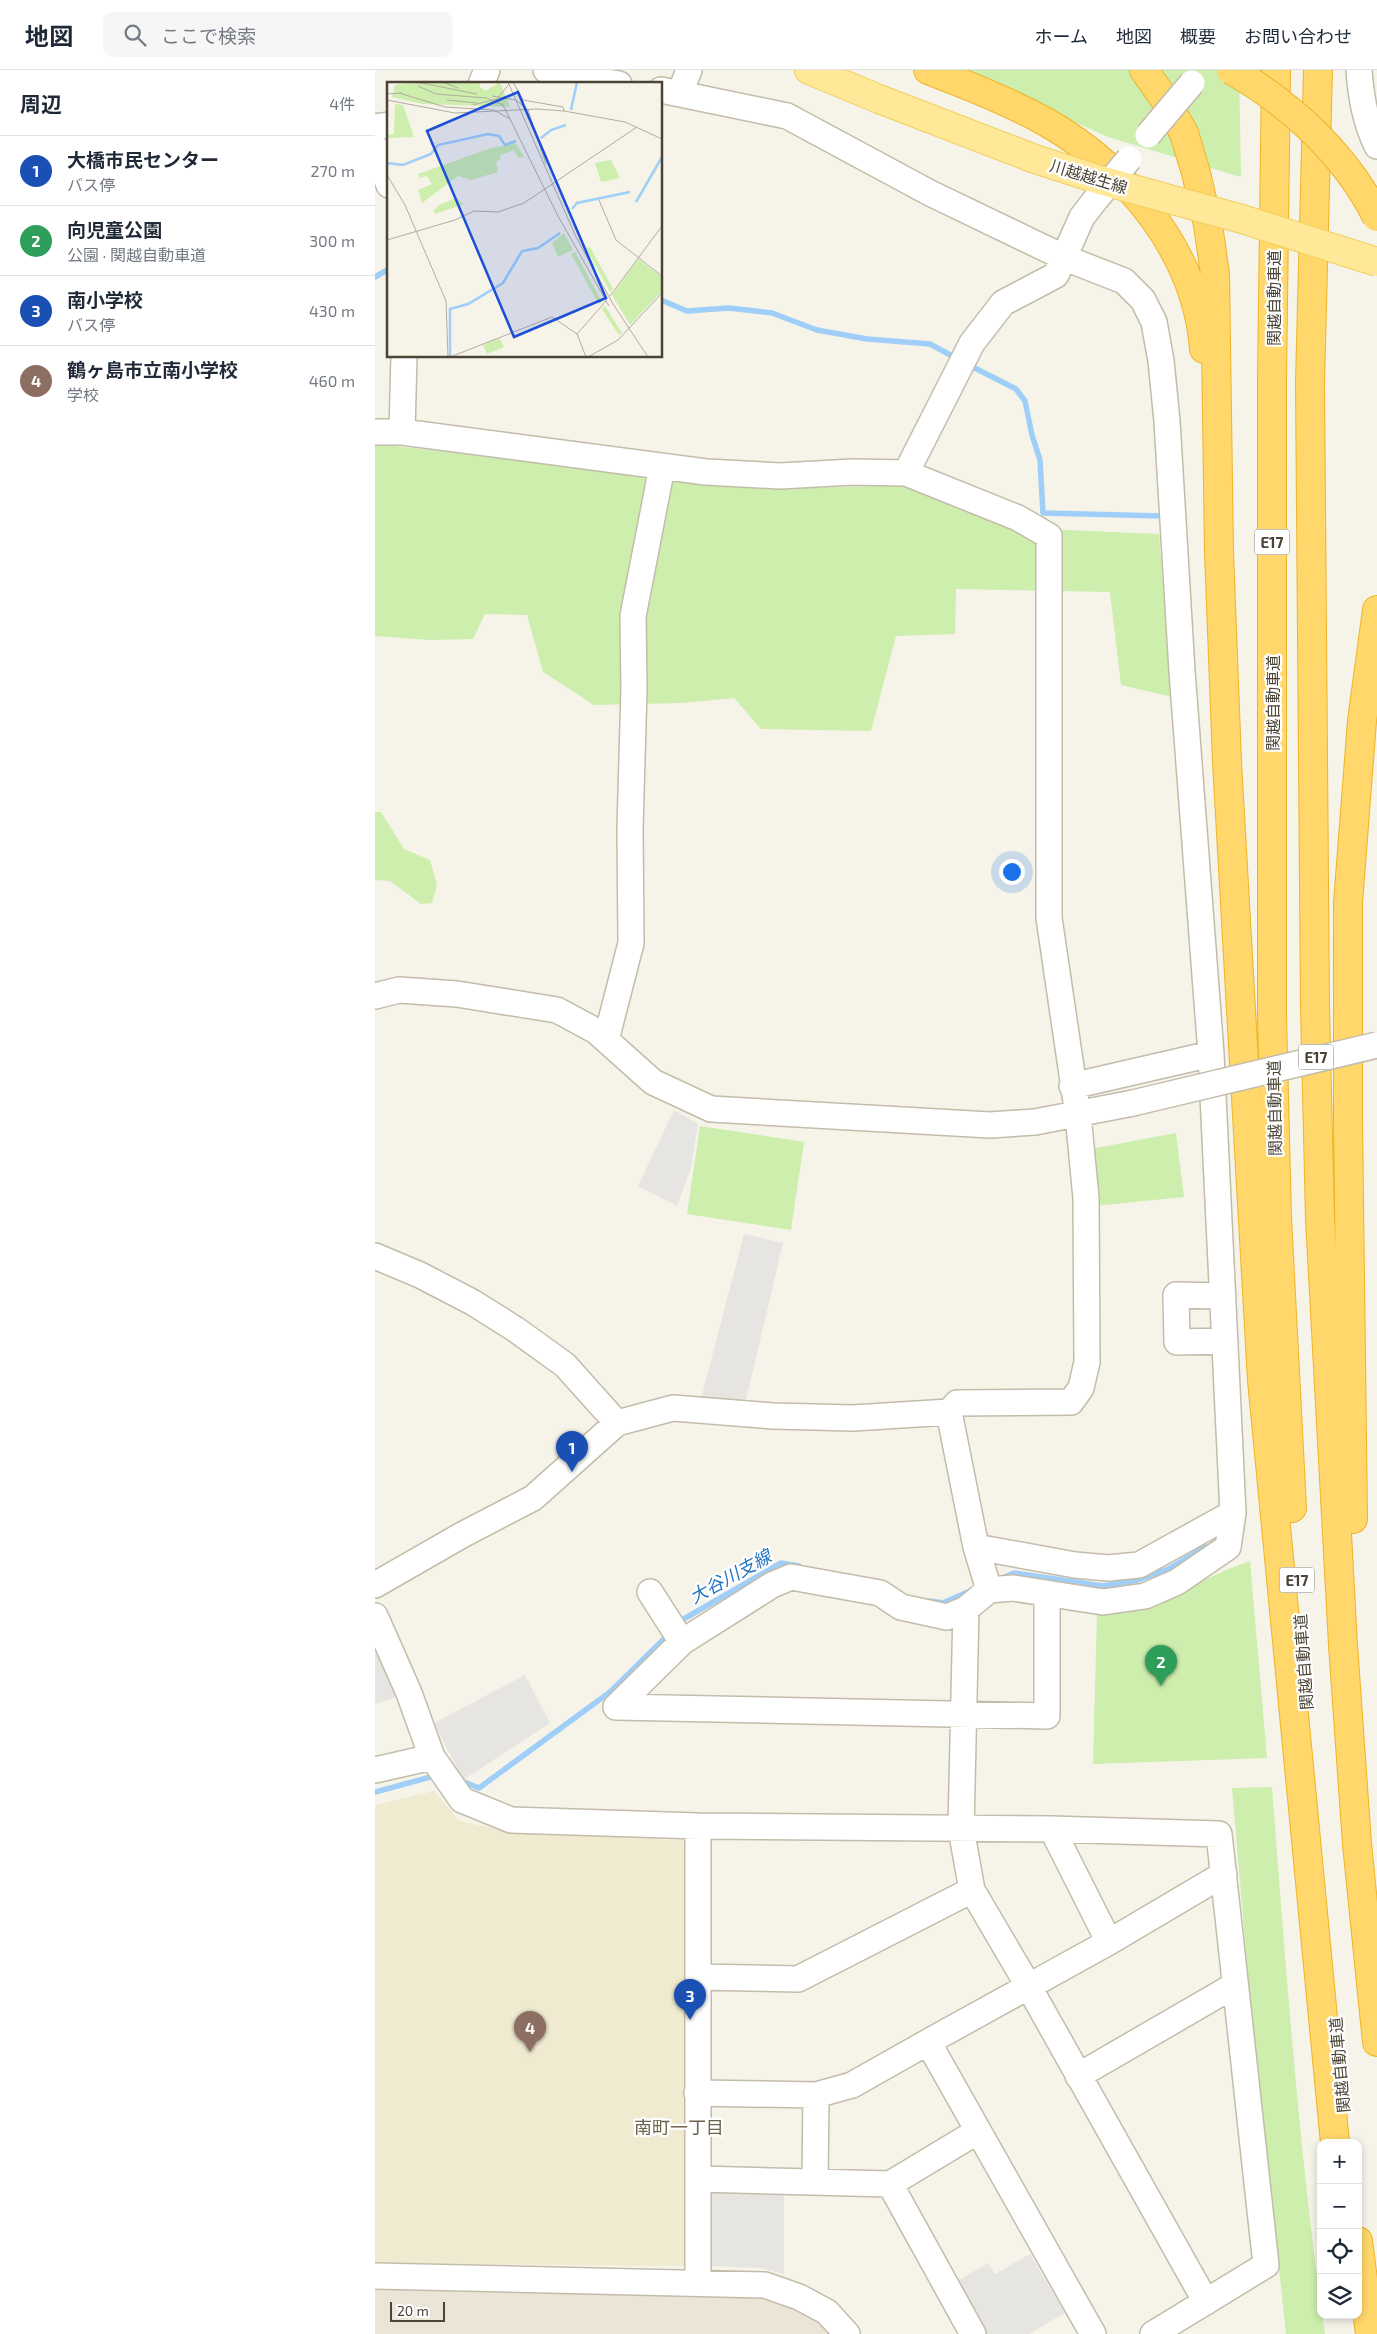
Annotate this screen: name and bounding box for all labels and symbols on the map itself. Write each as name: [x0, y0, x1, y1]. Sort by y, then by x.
inset map: [387, 82, 663, 358]
street label: 川越越生線: [1048, 155, 1130, 197]
street label: 関越自動車道: [1264, 250, 1283, 346]
road number: E17: [1255, 530, 1289, 554]
street label: 関越自動車道: [1263, 655, 1282, 751]
your location: [999, 859, 1025, 885]
road number: E17: [1299, 1044, 1333, 1070]
street label: 関越自動車道: [1264, 1060, 1284, 1156]
pin: 1: [556, 1431, 588, 1472]
water label: 大谷川支線: [685, 1544, 776, 1607]
road number: E17: [1279, 1568, 1315, 1592]
street label: 関越自動車道: [1290, 1613, 1316, 1711]
pin: 2: [1145, 1645, 1177, 1686]
pin: 3: [674, 1979, 706, 2020]
pin: 4: [514, 2011, 546, 2052]
street label: 関越自動車道: [1325, 2016, 1353, 2114]
district label: 南町一丁目: [634, 2116, 724, 2138]
scale bar: [390, 2299, 445, 2322]

